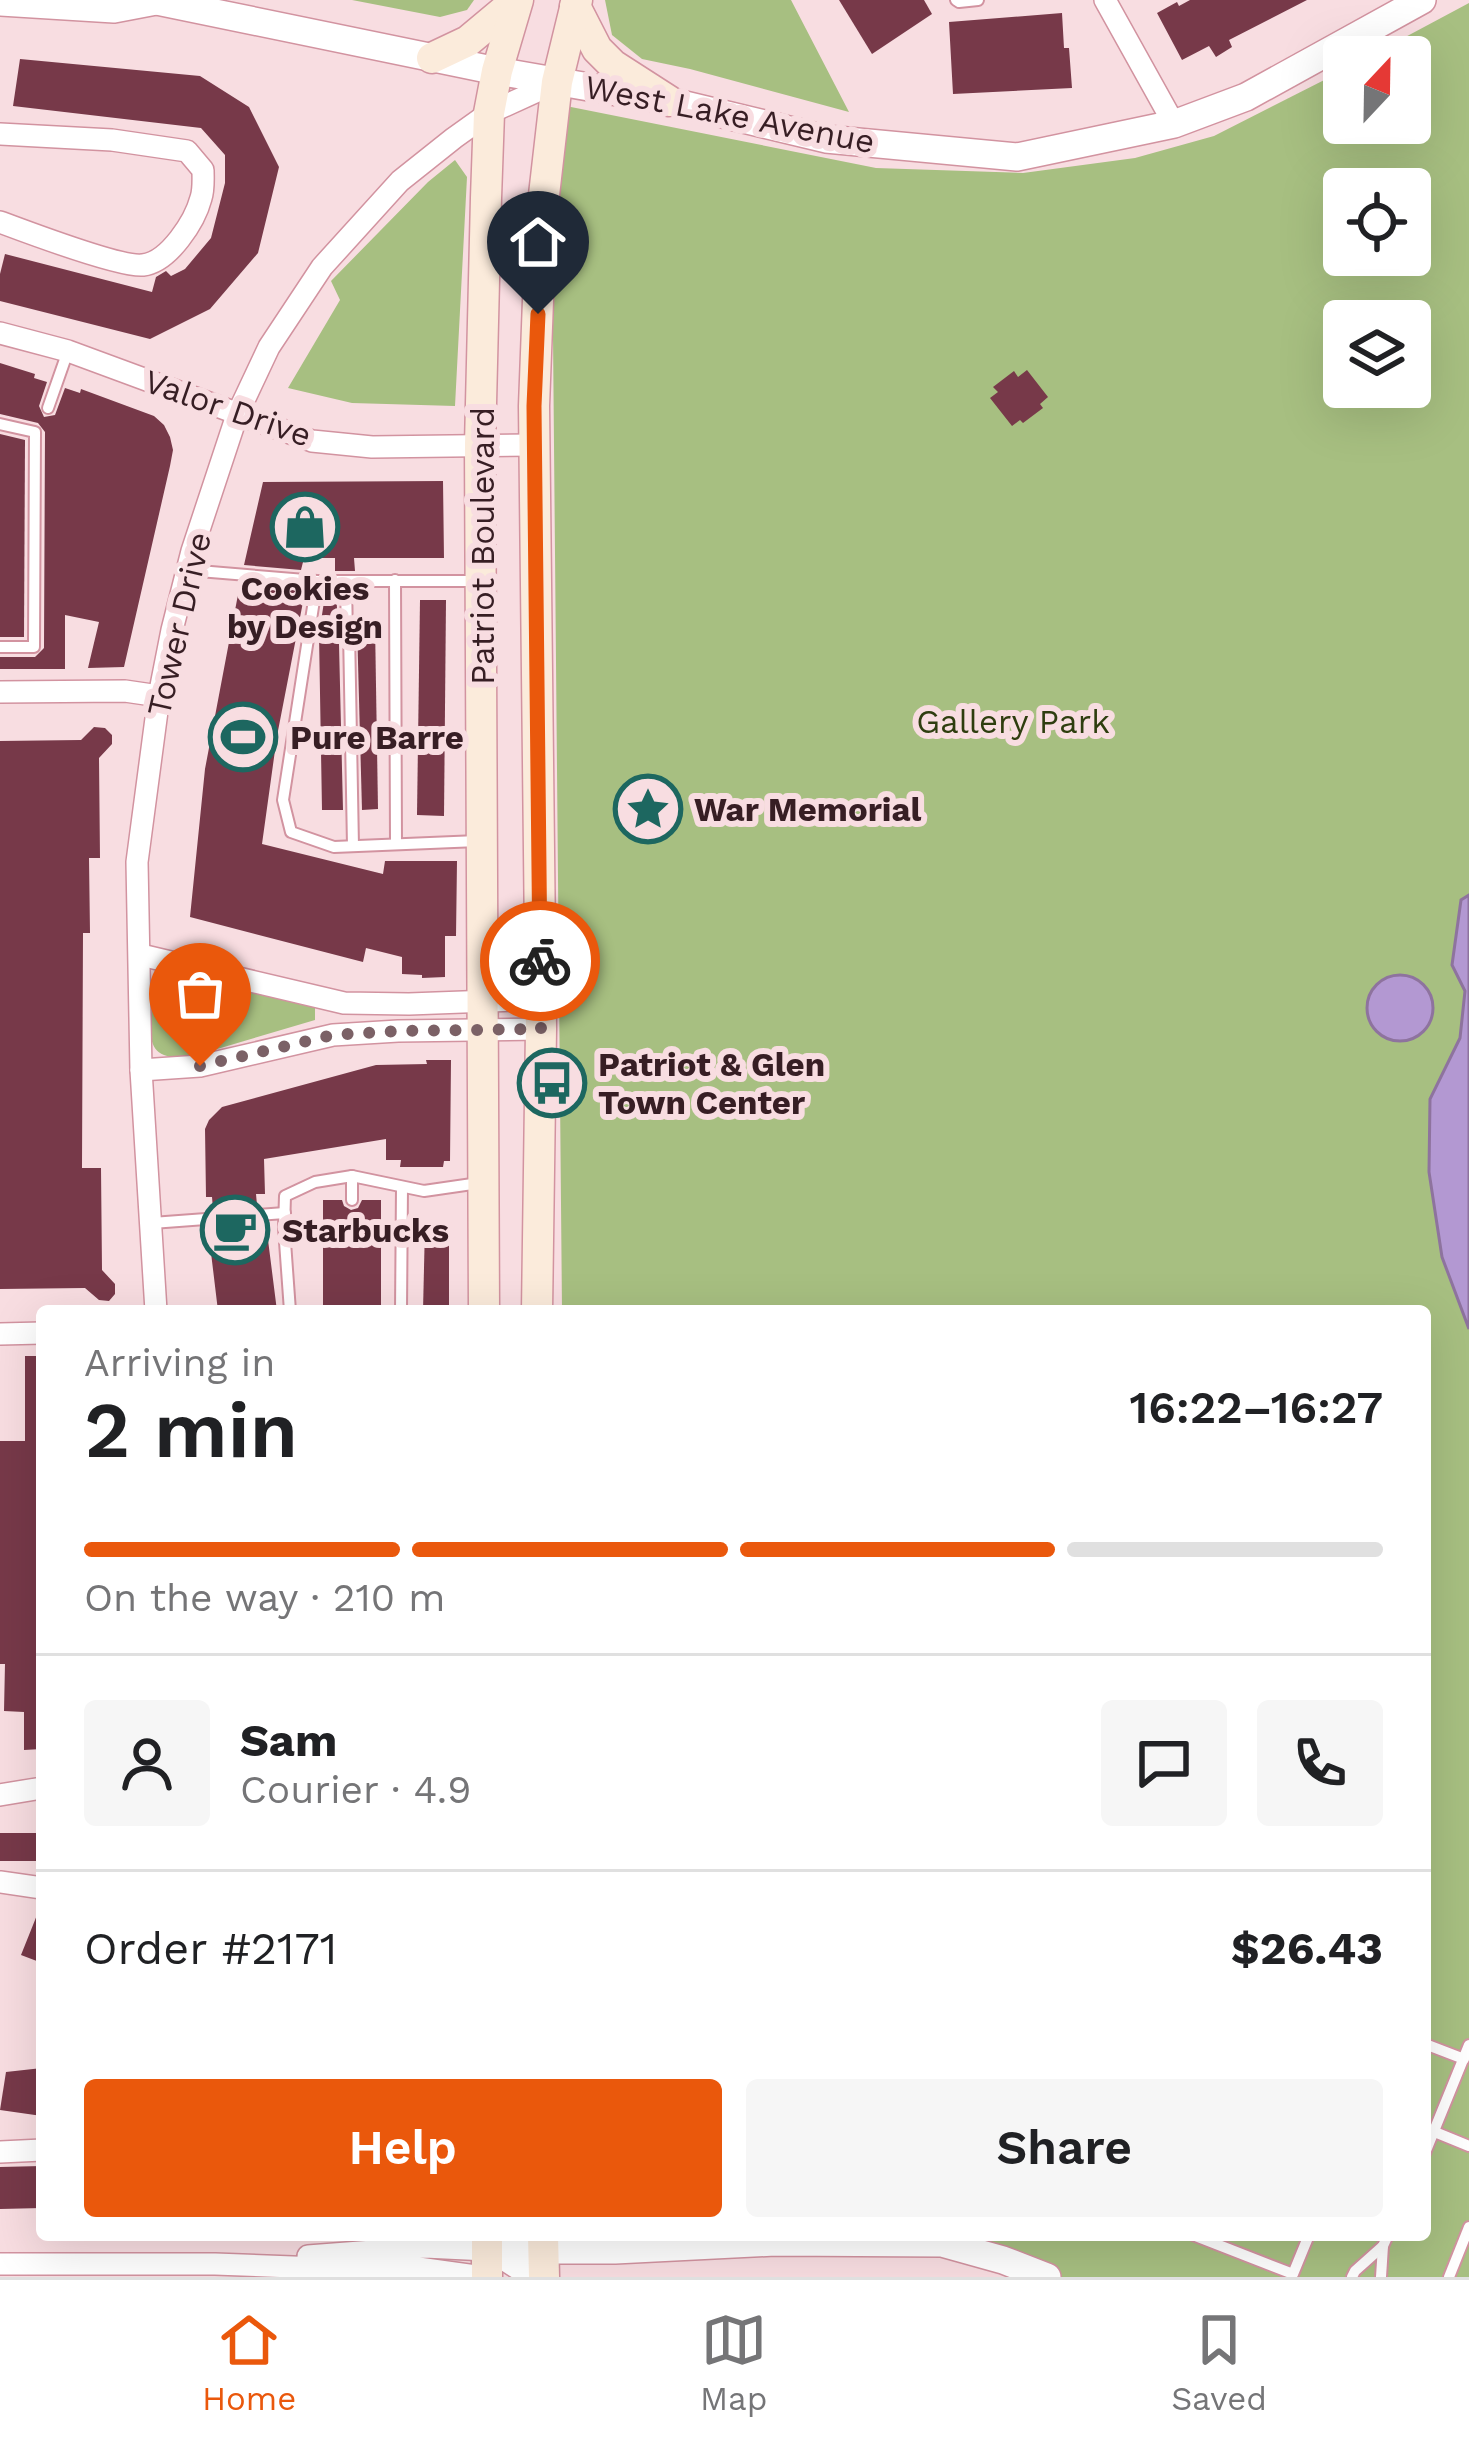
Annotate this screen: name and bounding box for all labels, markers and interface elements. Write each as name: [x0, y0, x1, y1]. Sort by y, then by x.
north arrow: [1323, 36, 1431, 144]
map controls: [1323, 36, 1431, 408]
street label: West Lake Avenue: [582, 67, 878, 161]
button: locate: [1323, 168, 1431, 276]
pin: [487, 191, 589, 314]
icon: home: [505, 209, 571, 275]
button: layers: [1323, 300, 1431, 408]
street label: Valor Drive: [139, 361, 317, 455]
street label: Patriot Boulevard: [463, 407, 502, 685]
shop icon: Cookies by Design: [270, 492, 340, 562]
street label: Tower Drive: [139, 528, 219, 720]
place label: Cookies by Design: [227, 569, 383, 646]
sports icon: Pure Barre: [208, 702, 278, 772]
park label: Gallery Park: [916, 702, 1110, 741]
place label: Pure Barre: [290, 718, 464, 757]
place icon: War Memorial: [613, 774, 683, 844]
place label: War Memorial: [694, 790, 922, 829]
courier: [480, 901, 600, 1021]
icon: bike: [507, 928, 573, 994]
pin: [149, 943, 251, 1066]
icon: bag: [167, 961, 233, 1027]
place label: Patriot & Glen Town Center: [598, 1045, 825, 1122]
bus stop icon: Patriot & Glen Town Center: [517, 1048, 587, 1118]
cafe icon: Starbucks: [200, 1195, 270, 1265]
place label: Starbucks: [282, 1211, 449, 1250]
text: Arriving in: [84, 1340, 275, 1385]
text: 16:22–16:27: [1130, 1381, 1383, 1434]
text: 2 min: [84, 1384, 298, 1476]
text: On the way · 210 m: [84, 1575, 445, 1620]
button: person: [84, 1700, 210, 1826]
button: chat: [1101, 1700, 1227, 1826]
button: phone: [1257, 1700, 1383, 1826]
text: Sam: [240, 1714, 337, 1767]
text: Courier · 4.9: [240, 1767, 471, 1812]
text: Order #2171: [84, 1922, 337, 1975]
text: $26.43: [1231, 1922, 1383, 1975]
button: Help: [84, 2079, 722, 2217]
button: Share: [746, 2079, 1383, 2217]
tab: Home: [202, 2307, 296, 2418]
tab: Map: [700, 2307, 767, 2418]
tab: Saved: [1171, 2307, 1267, 2418]

